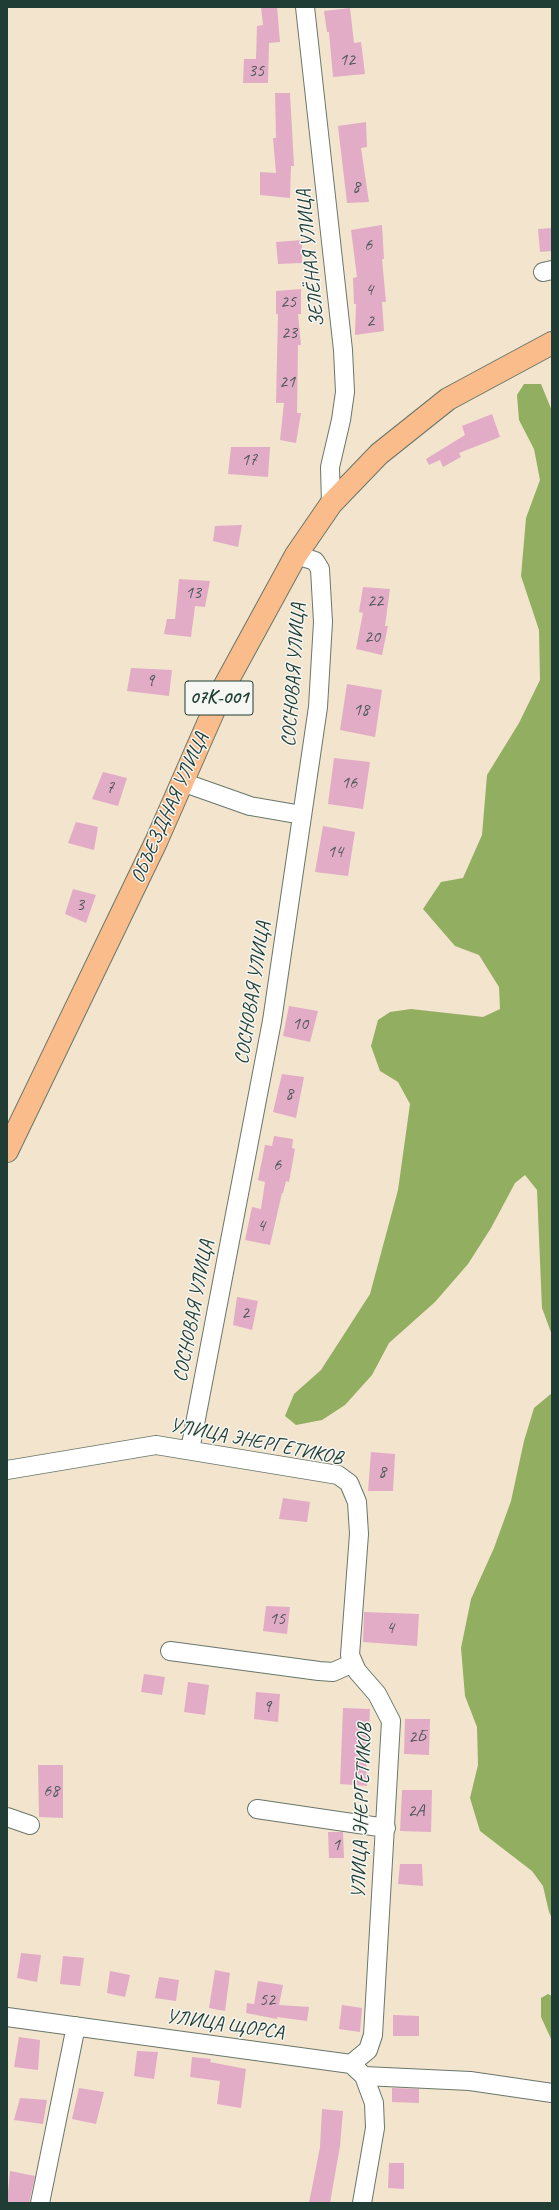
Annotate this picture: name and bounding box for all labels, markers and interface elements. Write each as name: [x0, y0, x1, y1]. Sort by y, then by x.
house number: 12: [339, 49, 355, 71]
house number: 35: [248, 60, 264, 82]
house number: 8: [352, 176, 360, 198]
street label: ЗЕЛЁНАЯ УЛИЦА: [292, 188, 330, 328]
house number: 6: [364, 234, 372, 256]
house number: 4: [365, 279, 373, 301]
house number: 25: [280, 291, 296, 313]
house number: 2: [366, 310, 374, 332]
house number: 23: [281, 322, 297, 344]
house number: 21: [279, 371, 295, 393]
house number: 17: [241, 449, 257, 471]
house number: 13: [185, 582, 201, 604]
house number: 22: [367, 590, 383, 612]
street label: СОСНОВАЯ УЛИЦА: [277, 602, 311, 748]
house number: 20: [364, 626, 380, 648]
house number: 9: [146, 670, 154, 692]
road number: 07К-001: [185, 681, 253, 715]
house number: 18: [353, 699, 369, 721]
street label: ОБЪЕЗДНАЯ УЛИЦА: [126, 729, 214, 887]
house number: 16: [341, 772, 357, 794]
house number: 7: [106, 777, 114, 799]
house number: 14: [327, 841, 343, 863]
house number: 3: [76, 894, 84, 916]
street label: СОСНОВАЯ УЛИЦА: [230, 920, 276, 1066]
house number: 10: [292, 1013, 308, 1035]
house number: 8: [285, 1083, 293, 1105]
house number: 6: [273, 1154, 281, 1176]
house number: 4: [257, 1215, 265, 1237]
street label: СОСНОВАЯ УЛИЦА: [168, 1238, 220, 1384]
house number: 2: [241, 1302, 249, 1324]
street label: УЛИЦА ЭНЕРГЕТИКОВ: [168, 1414, 344, 1470]
house number: 8: [378, 1461, 386, 1483]
house number: 15: [269, 1608, 285, 1630]
house number: 4: [386, 1617, 394, 1639]
house number: 9: [263, 1696, 271, 1718]
street label: УЛИЦА ЭНЕРГЕТИКОВ: [347, 1723, 377, 1899]
house number: 2Б: [408, 1726, 426, 1748]
house number: 68: [43, 1780, 59, 1802]
house number: 2А: [407, 1800, 425, 1822]
house number: 1: [332, 1834, 340, 1856]
house number: 52: [259, 1989, 275, 2011]
street label: УЛИЦА ЩОРСА: [165, 2005, 285, 2045]

